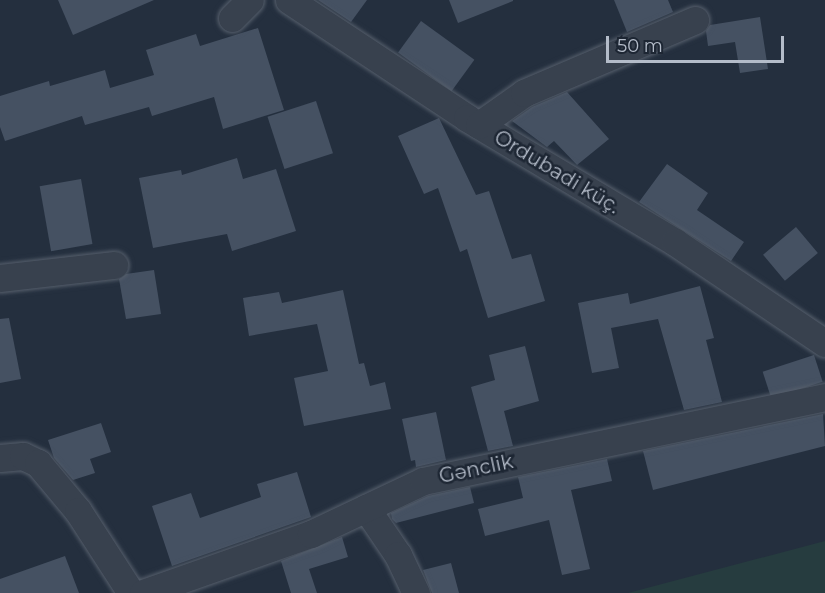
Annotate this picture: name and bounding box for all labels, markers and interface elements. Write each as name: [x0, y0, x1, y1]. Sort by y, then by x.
scale bar: [609, 24, 788, 62]
text: 50 m: [617, 35, 663, 57]
street label: Ordubadi küç.: [490, 125, 624, 219]
street label: Gənclik: [437, 449, 515, 489]

